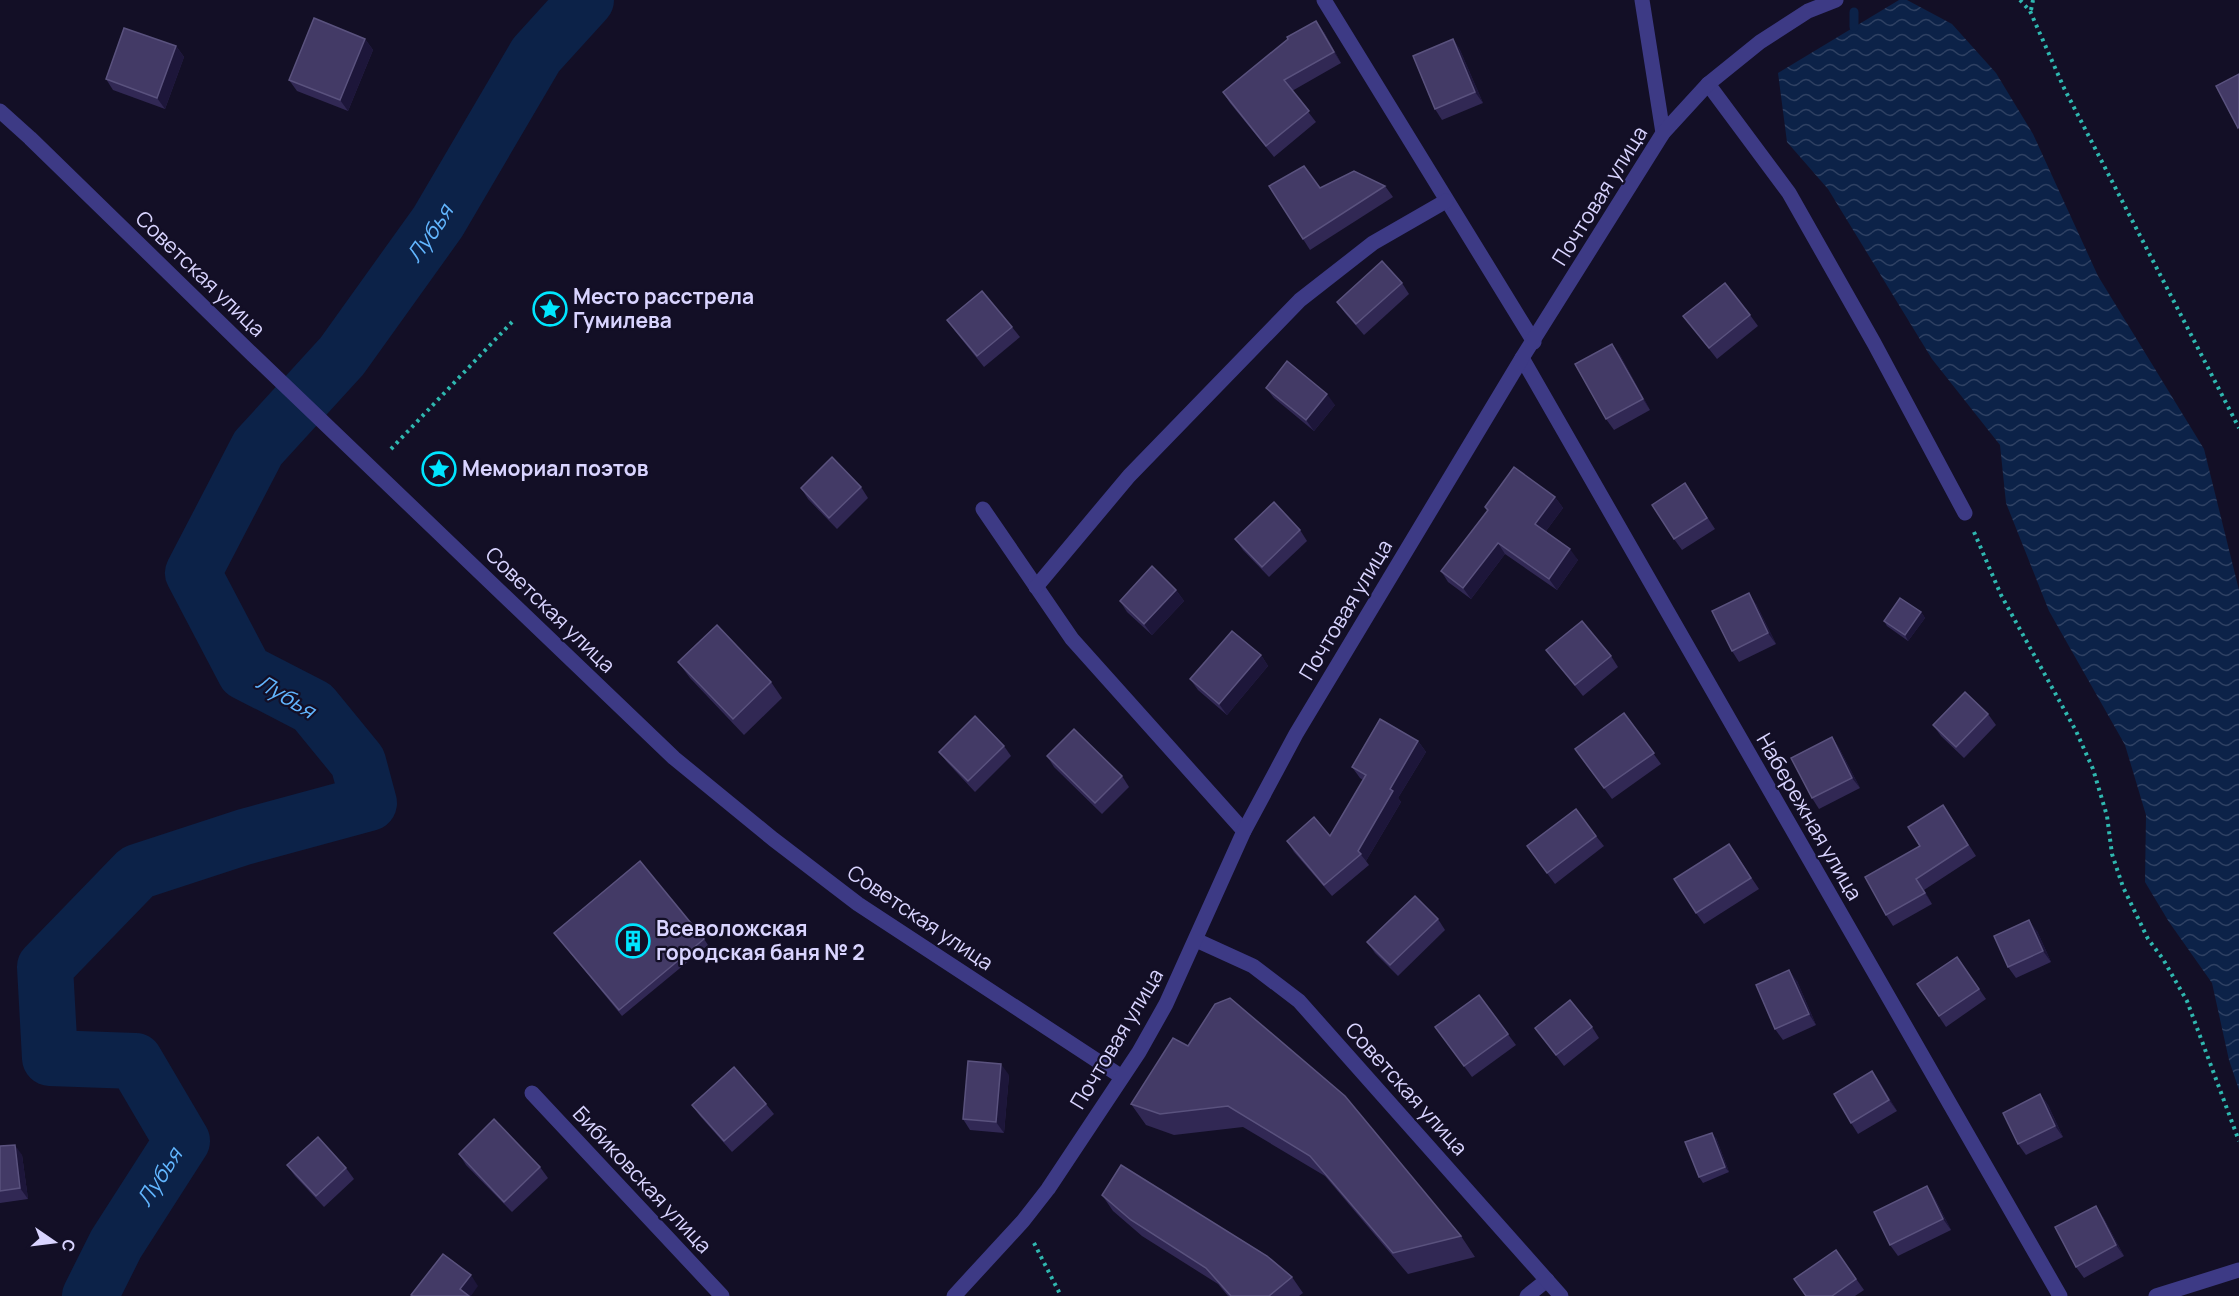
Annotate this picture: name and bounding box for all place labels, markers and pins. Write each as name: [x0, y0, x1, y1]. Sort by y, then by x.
place label: Место расстрела Гумилева: [573, 282, 754, 334]
place icon: Место расстрела Гумилева: [532, 291, 568, 327]
place icon: Мемориал поэтов: [421, 451, 457, 487]
place label: Мемориал поэтов: [462, 454, 649, 482]
place label: Всеволожская городская баня № 2: [656, 914, 865, 966]
building icon: Всеволожская городская баня № 2: [615, 923, 651, 959]

